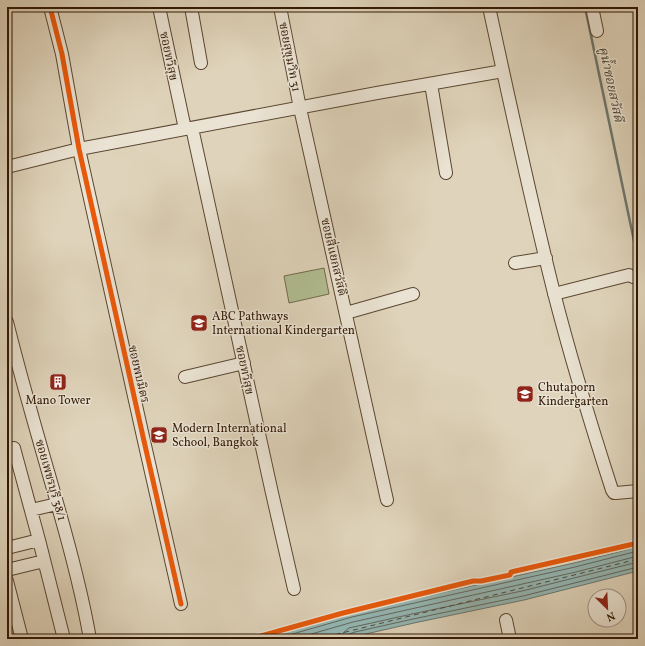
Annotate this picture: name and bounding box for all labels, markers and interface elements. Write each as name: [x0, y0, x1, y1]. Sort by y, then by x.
street label: ซอยสุขุมวิท 31: [274, 21, 304, 93]
street label: ซอยทวีสุข: [155, 30, 181, 82]
water label: คูน้ำซอยสวัสดี: [593, 45, 629, 126]
street label: ซอยสี่แยกสวัสดี: [316, 216, 352, 298]
place label: ABC Pathways International Kindergarten: [212, 309, 355, 339]
school or university icon: ABC Pathways International Kindergarten: [189, 313, 209, 333]
street label: ซอยพบมิตร: [124, 344, 152, 405]
street label: ซอยทวีสุข: [231, 344, 257, 396]
building icon: Mano Tower: [48, 372, 68, 392]
place label: Chutaporn Kindergarten: [538, 380, 608, 410]
school or university icon: Chutaporn Kindergarten: [515, 384, 535, 404]
place label: Mano Tower: [25, 393, 91, 409]
place label: Modern International School, Bangkok: [172, 421, 287, 451]
school or university icon: Modern International School, Bangkok: [149, 425, 169, 445]
street label: ซอยเพชรบุรี 38/1: [31, 438, 69, 523]
north arrow: [587, 588, 627, 628]
text: N: [604, 607, 617, 624]

